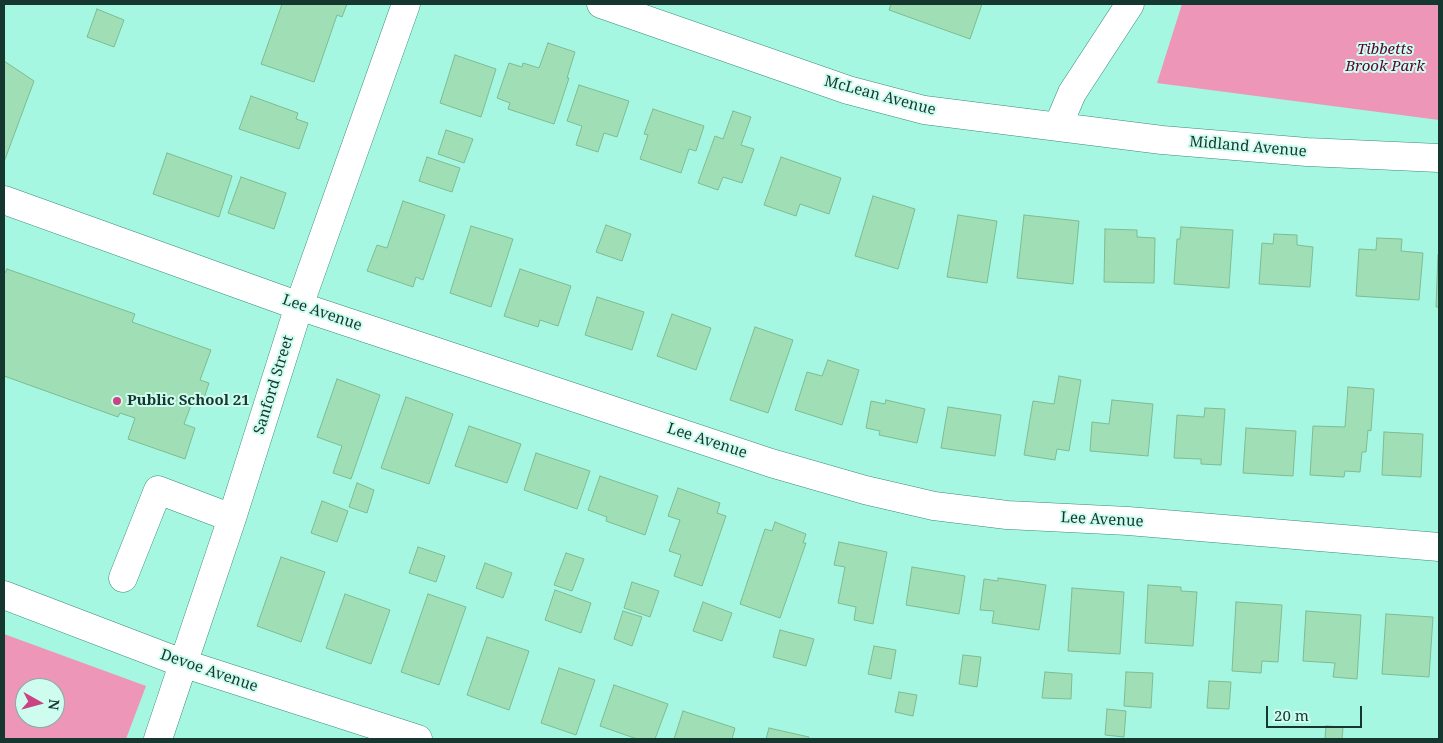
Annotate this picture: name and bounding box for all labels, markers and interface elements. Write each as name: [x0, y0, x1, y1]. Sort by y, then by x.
park label: Tibbetts Brook Park: [1345, 41, 1425, 76]
street label: McLean Avenue: [822, 72, 938, 120]
street label: Midland Avenue: [1189, 133, 1307, 161]
street label: Lee Avenue: [280, 291, 364, 335]
street label: Sanford Street: [250, 333, 298, 437]
place label: Public School 21: [127, 392, 250, 410]
marker: Public School 21: [111, 395, 123, 407]
street label: Lee Avenue: [665, 420, 749, 462]
street label: Lee Avenue: [1060, 509, 1144, 531]
street label: Devoe Avenue: [158, 646, 260, 696]
north arrow: [15, 678, 65, 728]
scale bar: [1268, 696, 1364, 728]
text: N: [44, 698, 64, 711]
text: 20 m: [1274, 705, 1309, 725]

